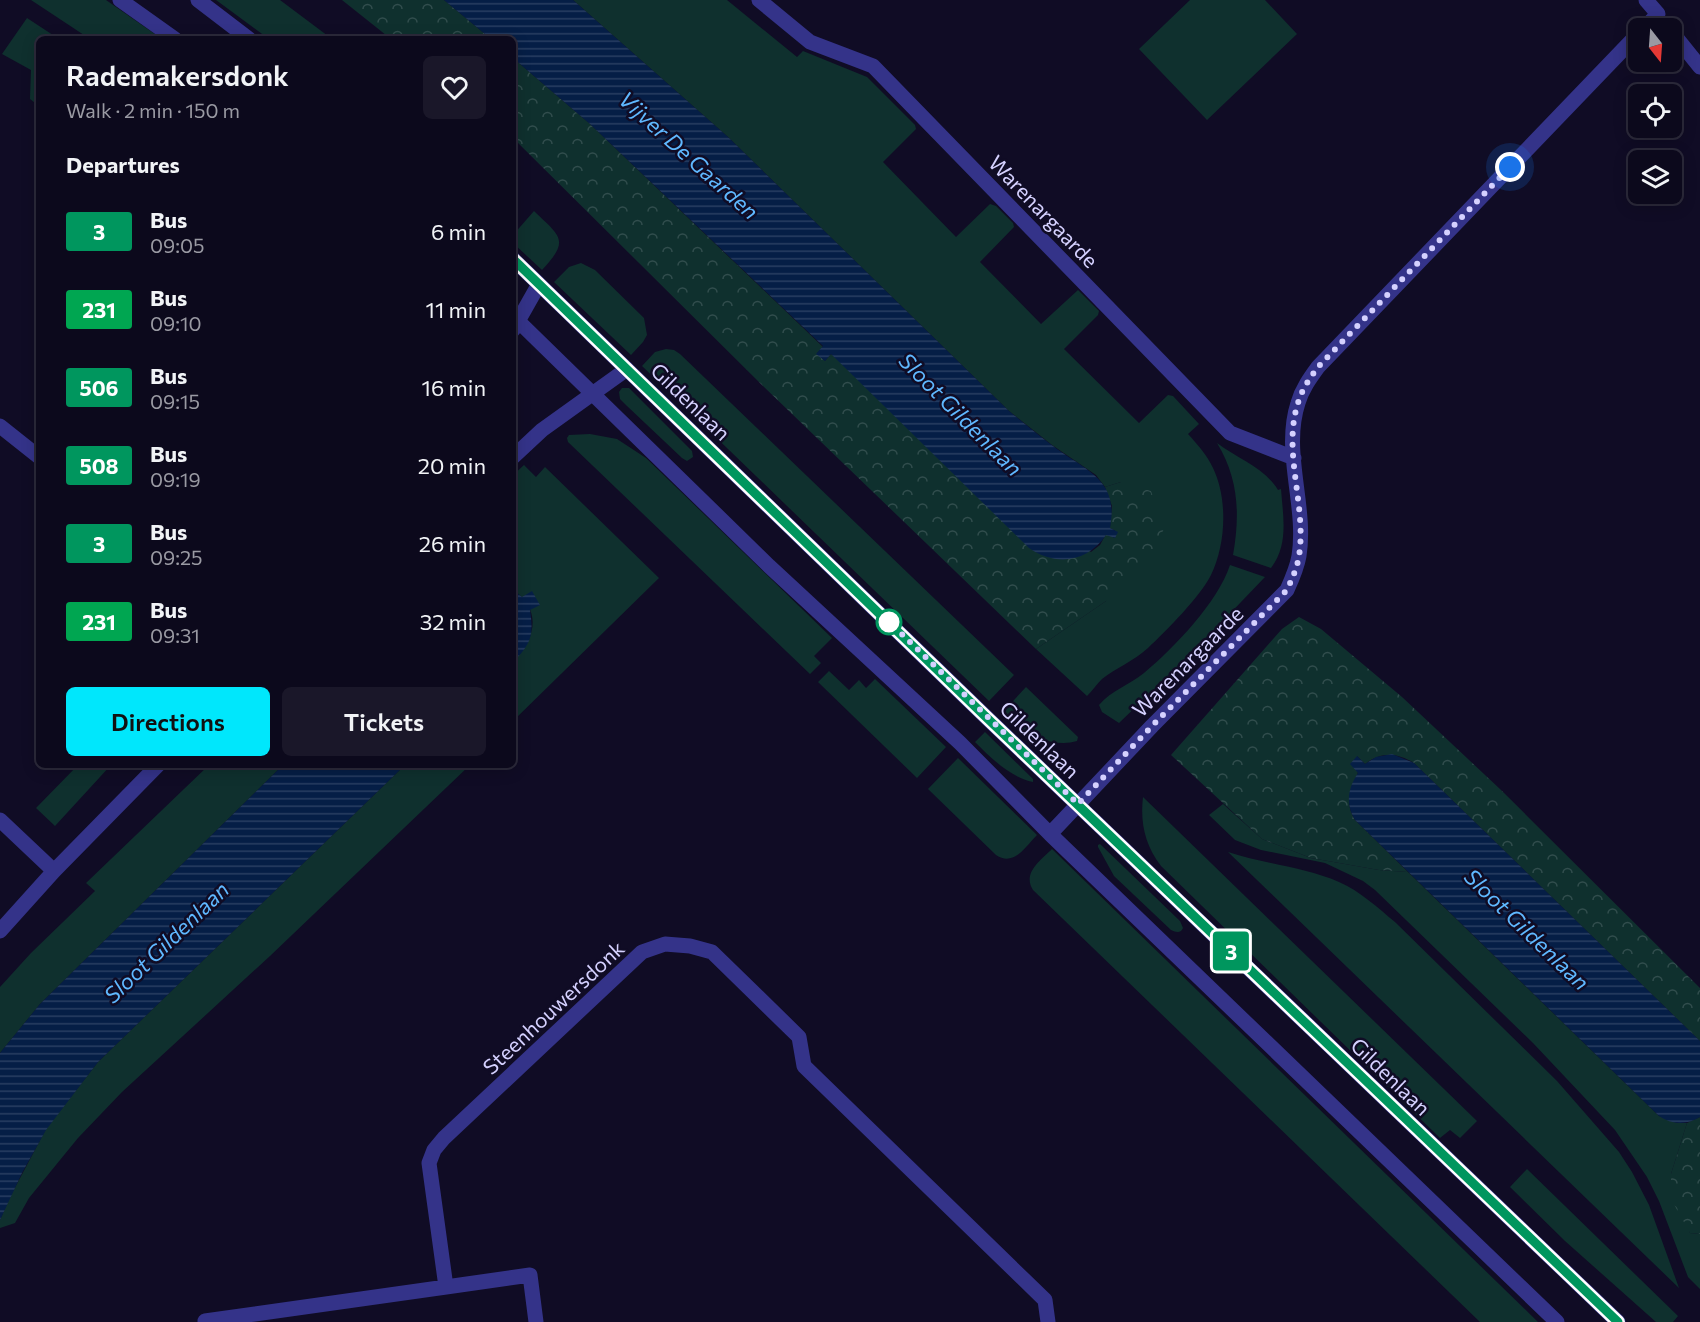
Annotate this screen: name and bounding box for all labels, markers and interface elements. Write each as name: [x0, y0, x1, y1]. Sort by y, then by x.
north arrow: [1628, 18, 1682, 72]
map controls: [1628, 18, 1682, 204]
button: heart: [423, 56, 486, 119]
text: Rademakersdonk: [66, 58, 289, 92]
button: locate: [1628, 84, 1682, 138]
water label: Vijver De Gaarden: [614, 85, 764, 225]
text: Walk · 2 min · 150 m: [66, 98, 240, 122]
street label: Warenargaarde: [984, 150, 1104, 272]
button: layers: [1628, 150, 1682, 204]
text: Departures: [66, 151, 180, 178]
your location: [1495, 152, 1525, 182]
text: Bus: [150, 206, 187, 233]
text: 6 min: [431, 218, 486, 245]
text: 3: [93, 219, 105, 244]
text: 09:05: [150, 233, 204, 257]
text: Bus: [150, 284, 187, 311]
text: 11 min: [426, 296, 486, 323]
text: 231: [82, 297, 116, 322]
text: 09:10: [150, 311, 202, 335]
water label: Sloot Gildenlaan: [894, 347, 1028, 481]
street label: Gildenlaan: [646, 357, 736, 445]
text: Bus: [150, 362, 187, 389]
text: 16 min: [422, 374, 486, 401]
text: 506: [79, 375, 119, 400]
text: 09:15: [150, 389, 200, 413]
text: Bus: [150, 440, 187, 467]
text: 20 min: [418, 452, 486, 479]
text: 508: [79, 453, 119, 478]
text: 09:19: [150, 467, 201, 491]
text: Bus: [150, 518, 187, 545]
text: 26 min: [419, 530, 486, 557]
text: 3: [93, 531, 105, 556]
text: 09:25: [150, 545, 203, 569]
text: Bus: [150, 596, 187, 623]
street label: Warenargaarde: [1126, 600, 1248, 722]
text: 32 min: [420, 608, 486, 635]
text: 231: [82, 609, 116, 634]
unlabelled marker: [876, 609, 902, 635]
text: 09:31: [150, 623, 200, 647]
button: Directions: [66, 687, 270, 756]
button: Tickets: [282, 687, 486, 756]
street label: Gildenlaan: [995, 695, 1085, 783]
water label: Sloot Gildenlaan: [1459, 863, 1595, 995]
water label: Sloot Gildenlaan: [98, 876, 234, 1008]
line badge: 3: [1212, 932, 1250, 970]
street label: Steenhouwersdonk: [477, 935, 629, 1079]
text: 3: [1225, 939, 1237, 964]
street label: Gildenlaan: [1346, 1032, 1436, 1120]

